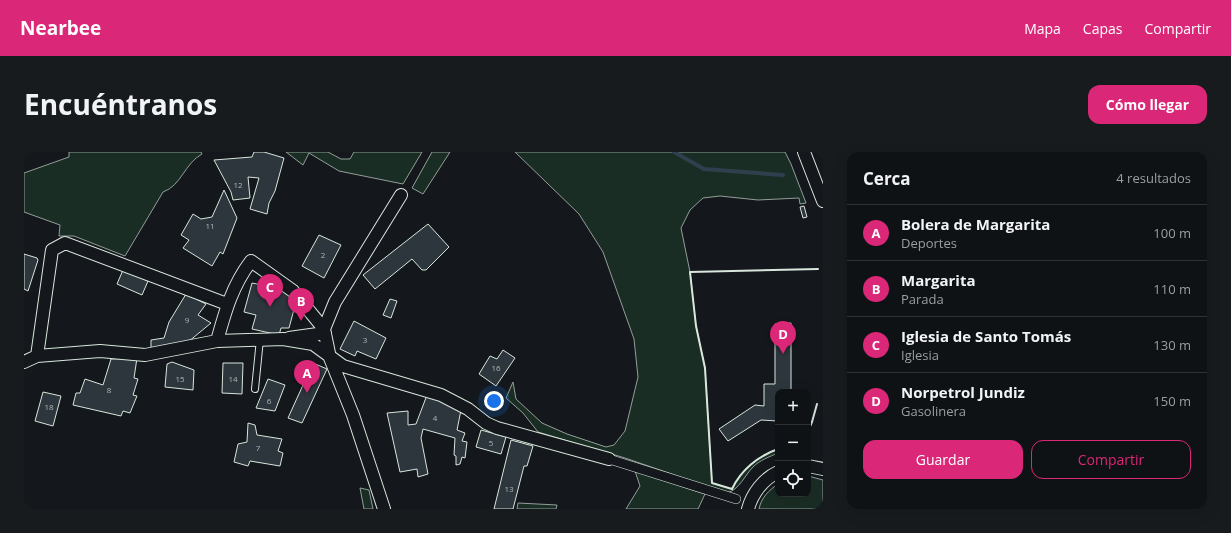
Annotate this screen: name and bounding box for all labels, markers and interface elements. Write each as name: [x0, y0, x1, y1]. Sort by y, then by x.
text: Nearbee: [20, 15, 101, 41]
text: Mapa: [1024, 19, 1061, 38]
text: Capas: [1083, 19, 1122, 38]
text: Compartir: [1144, 19, 1211, 38]
text: Encuéntranos: [24, 85, 217, 123]
button: Cómo llegar: [1088, 85, 1207, 124]
text: Cerca: [863, 167, 911, 190]
text: 4 resultados: [1116, 169, 1191, 187]
house number: 12: [233, 179, 243, 190]
text: Bolera de Margarita: [901, 214, 1050, 234]
house number: 11: [205, 220, 215, 231]
text: A: [872, 224, 880, 242]
text: 100 m: [1153, 224, 1191, 242]
text: Deportes: [901, 234, 957, 252]
house number: 2: [321, 249, 326, 260]
text: Margarita: [901, 270, 976, 290]
pin: C: [257, 274, 283, 307]
text: B: [872, 280, 880, 298]
text: 110 m: [1153, 280, 1191, 298]
pin: B: [288, 288, 314, 321]
text: Parada: [901, 290, 944, 308]
house number: 9: [185, 314, 190, 325]
pin: D: [770, 321, 796, 354]
text: Iglesia de Santo Tomás: [901, 326, 1071, 346]
house number: 3: [363, 334, 368, 345]
text: C: [872, 336, 880, 354]
text: 130 m: [1153, 336, 1191, 354]
text: Iglesia: [901, 346, 939, 364]
pin: A: [294, 360, 320, 393]
house number: 16: [491, 362, 501, 373]
house number: 15: [175, 373, 185, 384]
house number: 14: [228, 373, 238, 384]
text: Norpetrol Jundiz: [901, 382, 1025, 402]
house number: 8: [107, 384, 112, 395]
map controls: [775, 389, 811, 497]
button: +: [775, 389, 811, 425]
your location: [484, 391, 504, 411]
text: D: [871, 392, 881, 410]
text: 150 m: [1153, 392, 1191, 410]
house number: 6: [267, 395, 272, 406]
house number: 18: [44, 401, 54, 412]
text: Gasolinera: [901, 402, 966, 420]
house number: 4: [433, 412, 438, 423]
button: −: [775, 425, 811, 461]
house number: 5: [489, 437, 494, 448]
button: Guardar: [863, 440, 1023, 479]
button: Compartir: [1031, 440, 1191, 479]
house number: 7: [256, 442, 261, 453]
button: locate: [775, 461, 811, 497]
house number: 13: [504, 483, 514, 494]

